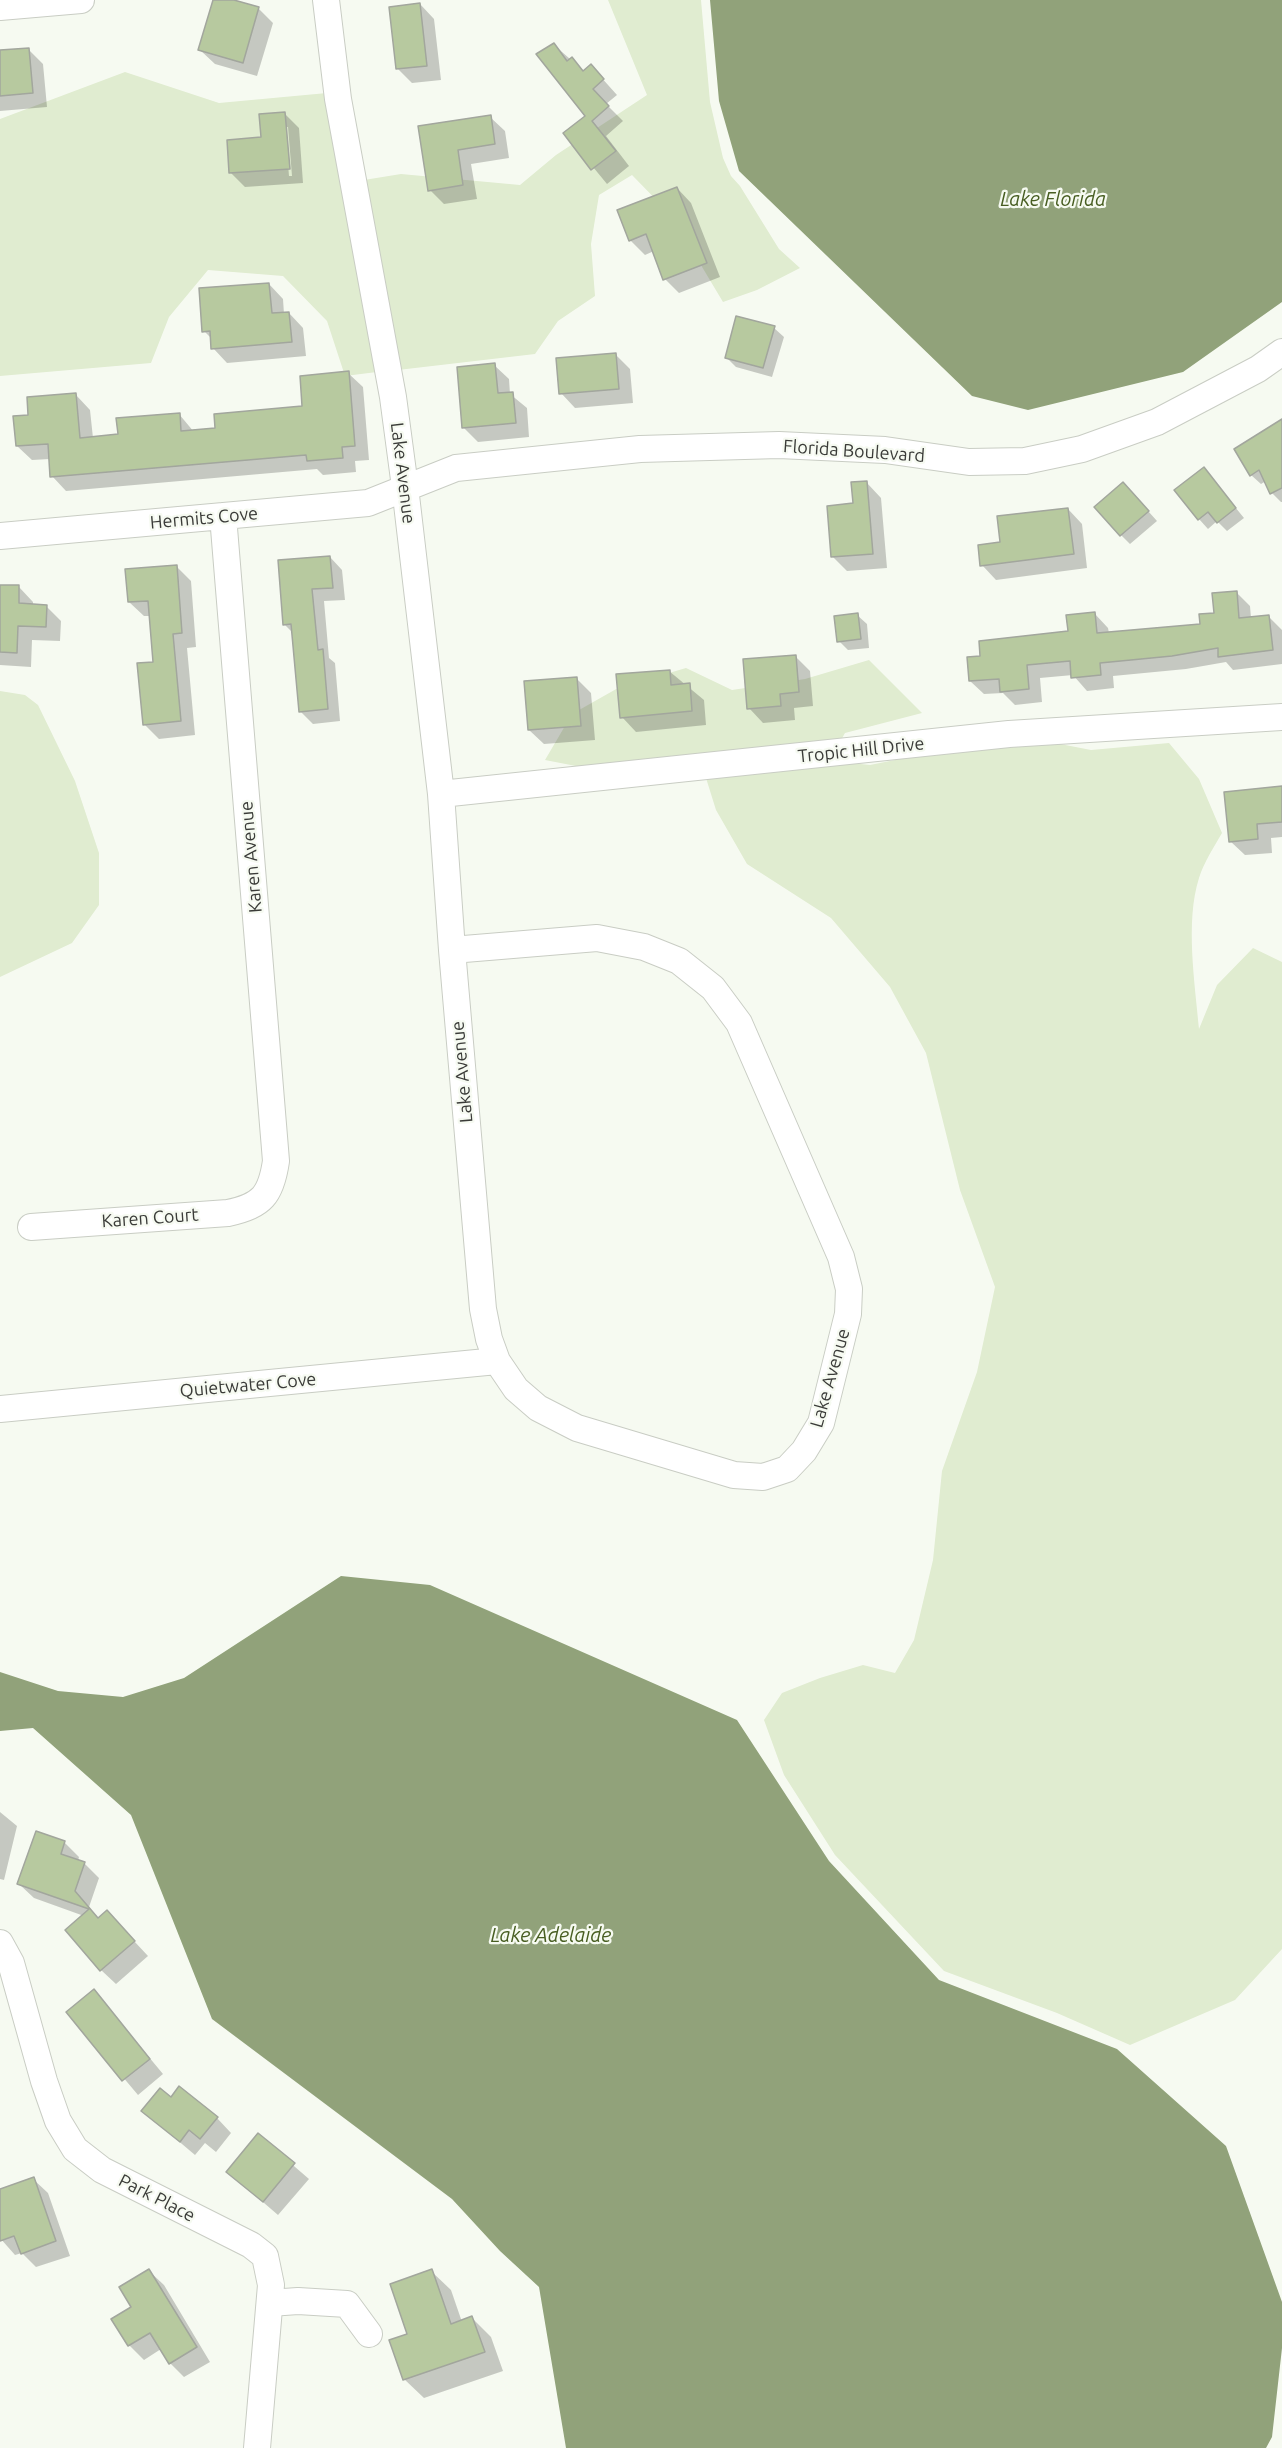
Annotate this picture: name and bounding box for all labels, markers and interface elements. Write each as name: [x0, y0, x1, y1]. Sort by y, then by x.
water label: Lake Florida: [1000, 187, 1106, 211]
street label: Lake Avenue: [386, 421, 420, 525]
street label: Florida Boulevard: [782, 435, 926, 467]
street label: Hermits Cove: [149, 503, 259, 533]
street label: Tropic Hill Drive: [797, 733, 925, 767]
street label: Karen Avenue: [235, 800, 267, 914]
street label: Lake Avenue: [447, 1020, 477, 1124]
street label: Karen Court: [101, 1204, 199, 1232]
street label: Lake Avenue: [806, 1326, 854, 1430]
street label: Quietwater Cove: [179, 1368, 317, 1402]
water label: Lake Adelaide: [491, 1923, 611, 1947]
street label: Park Place: [115, 2170, 199, 2226]

